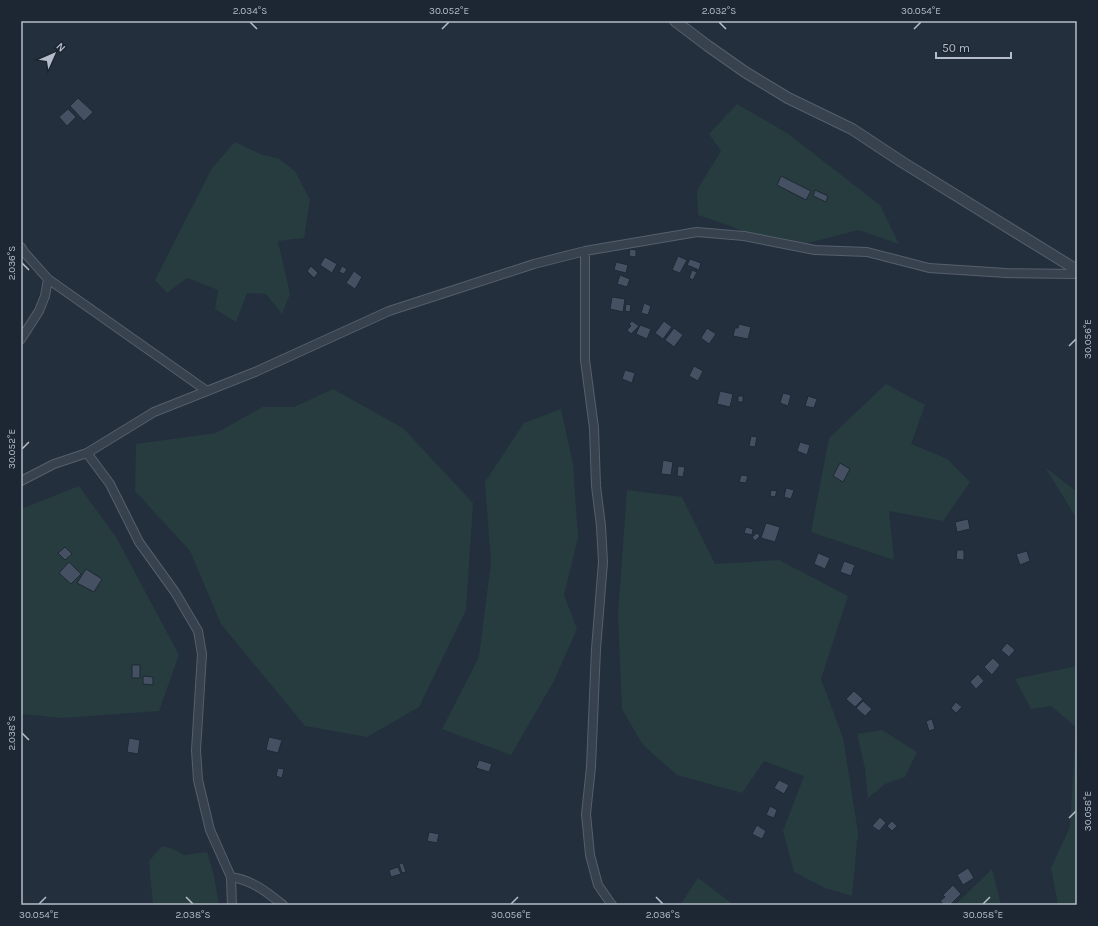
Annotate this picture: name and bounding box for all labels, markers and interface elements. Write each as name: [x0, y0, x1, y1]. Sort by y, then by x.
text: 2.034°S: [233, 5, 267, 17]
text: 30.052°E: [429, 5, 469, 17]
text: 2.032°S: [702, 5, 736, 17]
text: 30.054°E: [901, 5, 941, 17]
north arrow: [34, 34, 74, 74]
scale bar: [936, 34, 1011, 60]
text: N: [53, 40, 68, 55]
text: 50 m: [942, 41, 970, 55]
text: 2.036°S: [6, 246, 18, 280]
text: 30.056°E: [1082, 319, 1094, 359]
text: 30.052°E: [6, 429, 18, 469]
text: 2.038°S: [6, 715, 18, 751]
text: 30.058°E: [1082, 791, 1094, 831]
text: 30.054°E: [19, 909, 59, 921]
text: 2.038°S: [175, 909, 211, 921]
text: 30.056°E: [491, 909, 531, 921]
text: 2.036°S: [646, 909, 680, 921]
text: 30.058°E: [963, 909, 1003, 921]

